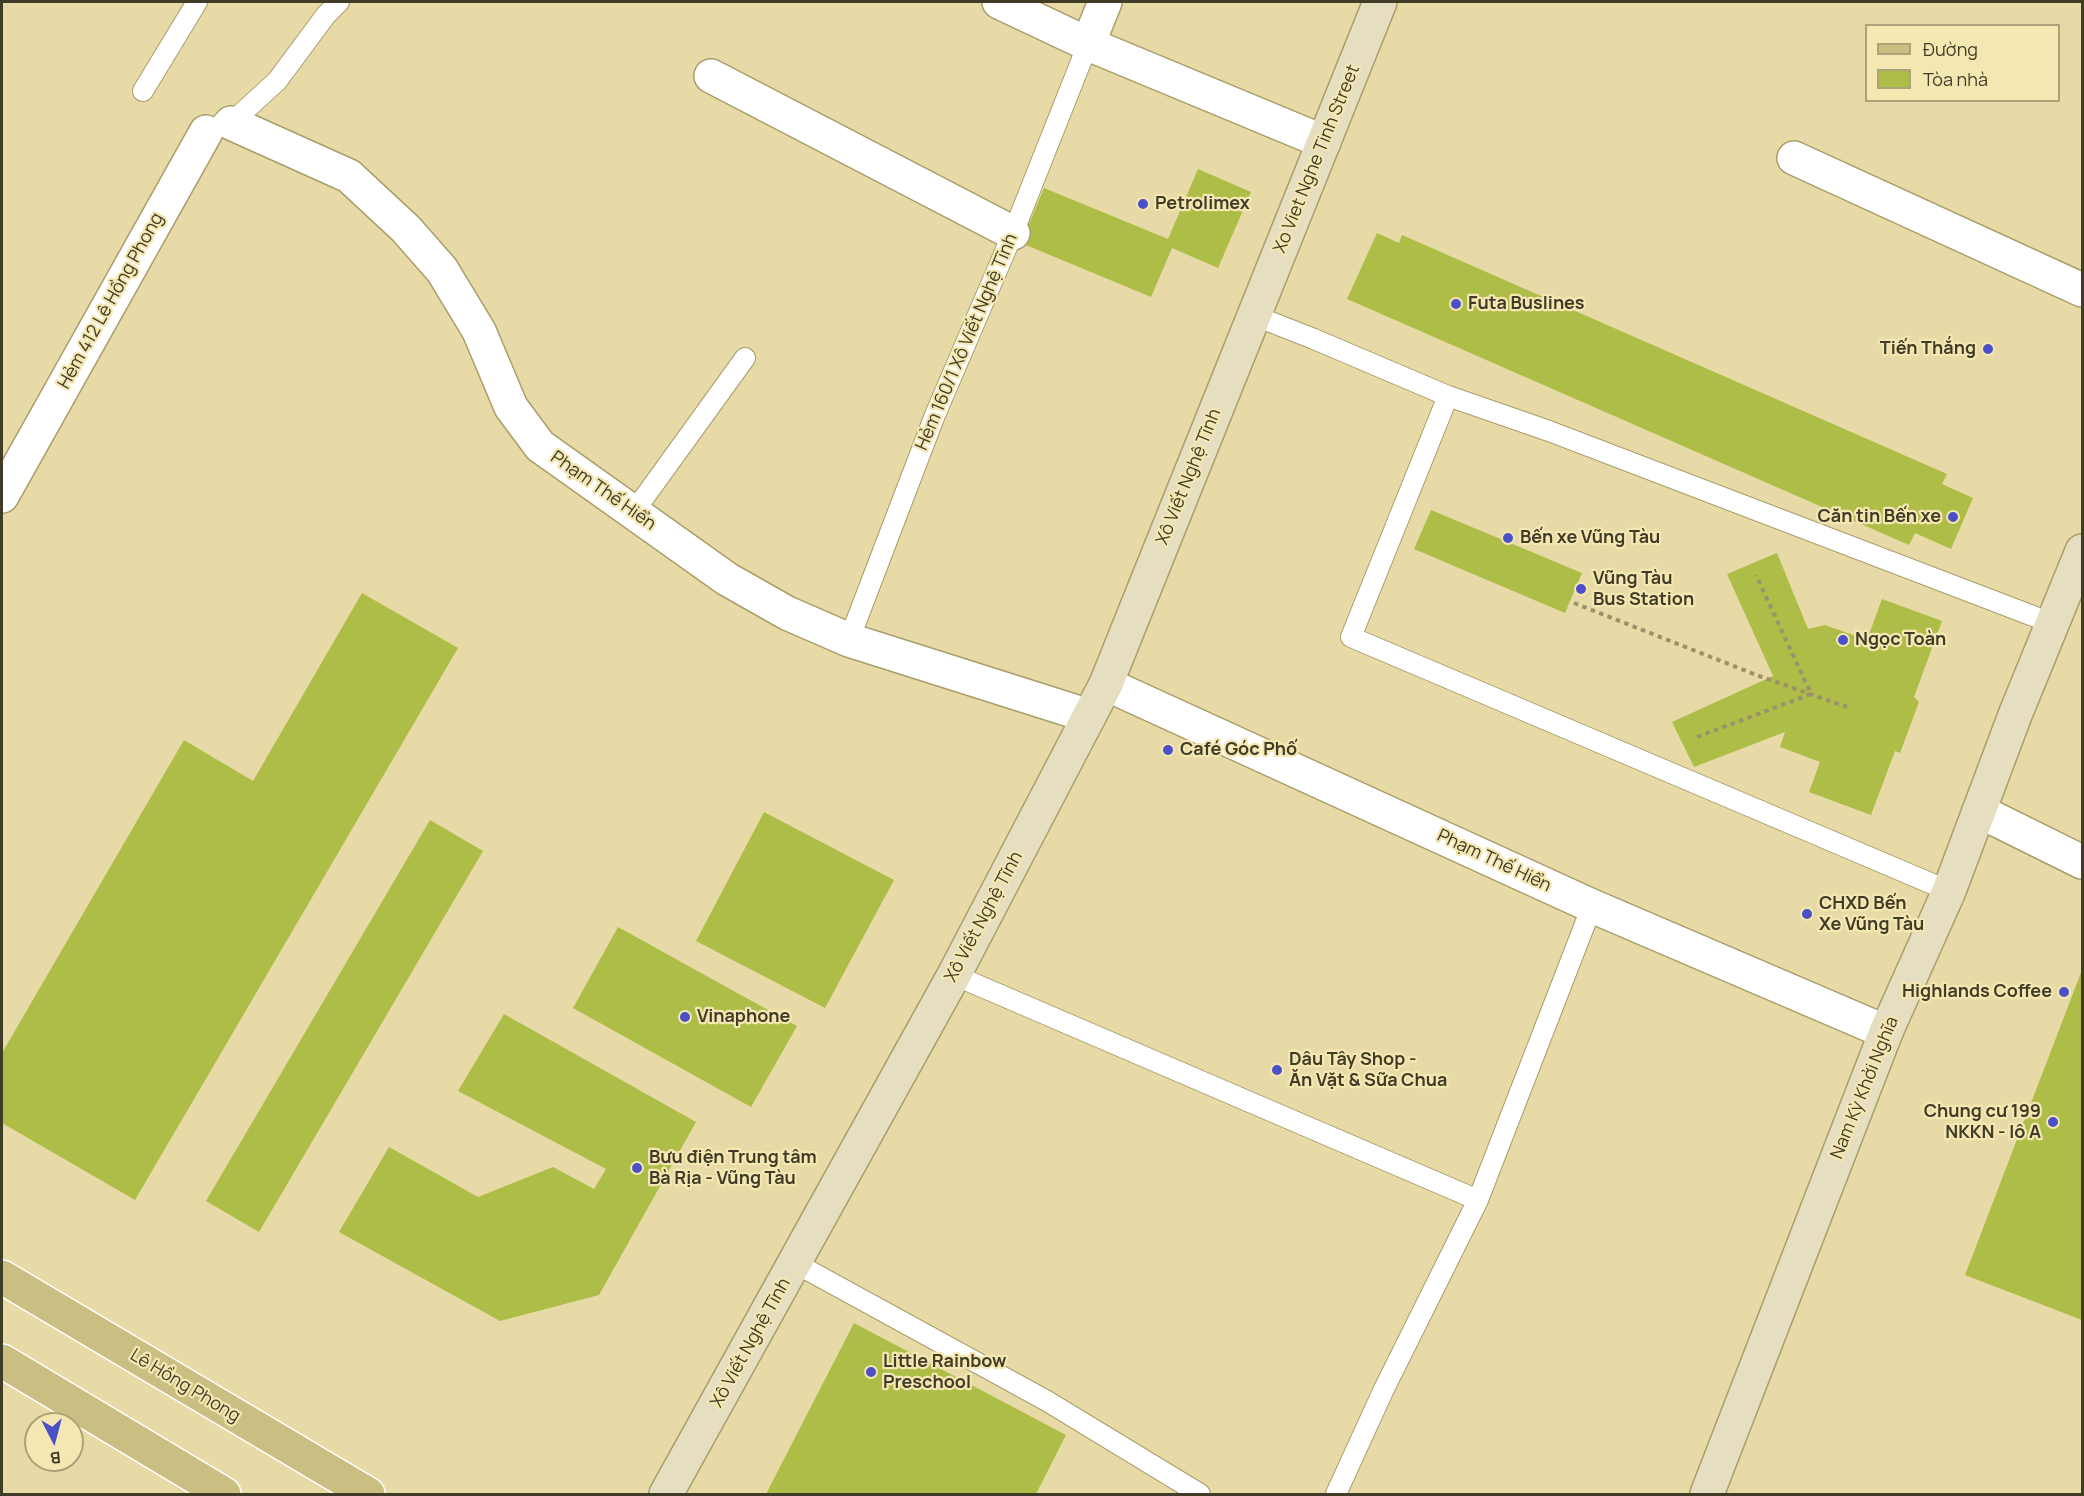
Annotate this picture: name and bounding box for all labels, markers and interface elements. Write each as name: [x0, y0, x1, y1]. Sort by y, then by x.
legend: [1865, 24, 2060, 102]
text: Đường: [1923, 37, 1978, 61]
street label: Xo Viet Nghe Tinh Street: [1269, 62, 1365, 256]
text: Tòa nhà: [1923, 67, 1988, 91]
place label: Petrolimex: [1155, 193, 1250, 215]
marker: Petrolimex: [1136, 197, 1150, 211]
street label: Hẻm 412 Lê Hồng Phong: [54, 209, 168, 393]
street label: Hẻm 160/1 Xô Viết Nghệ Tĩnh: [911, 230, 1023, 454]
place label: Futa Buslines: [1468, 293, 1585, 315]
marker: Futa Buslines: [1449, 297, 1463, 311]
place label: Tiến Thắng: [1880, 338, 1976, 360]
marker: Tiến Thắng: [1981, 342, 1995, 356]
street label: Xô Viết Nghệ Tĩnh: [1152, 406, 1226, 548]
street label: Phạm Thế Hiển: [546, 447, 660, 535]
place label: Căn tin Bến xe: [1818, 506, 1941, 528]
marker: Căn tin Bến xe: [1946, 510, 1960, 524]
place label: Bến xe Vũng Tàu: [1520, 527, 1660, 549]
marker: Bến xe Vũng Tàu: [1501, 531, 1515, 545]
place label: Vũng Tàu Bus Station: [1593, 568, 1694, 610]
marker: Vũng Tàu Bus Station: [1574, 582, 1588, 596]
place label: Ngọc Toàn: [1855, 629, 1946, 651]
marker: Ngọc Toàn: [1836, 633, 1850, 647]
place label: Café Góc Phố: [1180, 739, 1297, 761]
marker: Café Góc Phố: [1161, 743, 1175, 757]
street label: Phạm Thế Hiển: [1433, 825, 1555, 897]
street label: Xô Viết Nghệ Tĩnh: [940, 848, 1028, 986]
place label: CHXD Bến Xe Vũng Tàu: [1819, 893, 1924, 936]
marker: CHXD Bến Xe Vũng Tàu: [1800, 907, 1814, 921]
place label: Highlands Coffee: [1902, 981, 2052, 1003]
marker: Highlands Coffee: [2057, 985, 2071, 999]
place label: Vinaphone: [697, 1006, 790, 1028]
marker: Vinaphone: [678, 1010, 692, 1024]
street label: Nam Kỳ Khởi Nghĩa: [1827, 1014, 1903, 1162]
place label: Dâu Tây Shop - Ăn Vặt & Sữa Chua: [1289, 1049, 1447, 1092]
marker: Dâu Tây Shop - Ăn Vặt & Sữa Chua: [1270, 1063, 1284, 1077]
place label: Chung cư 199 NKKN - lô A: [1924, 1101, 2041, 1144]
marker: Chung cư 199 NKKN - lô A: [2046, 1115, 2060, 1129]
place label: Bưu điện Trung tâm Bà Rịa - Vũng Tàu: [649, 1147, 817, 1190]
marker: Bưu điện Trung tâm Bà Rịa - Vũng Tàu: [630, 1161, 644, 1175]
street label: Xô Viết Nghệ Tĩnh: [706, 1274, 796, 1412]
street label: Lê Hồng Phong: [126, 1345, 244, 1427]
place label: Little Rainbow Preschool: [883, 1351, 1007, 1394]
marker: Little Rainbow Preschool: [864, 1365, 878, 1379]
north arrow: [24, 1412, 84, 1472]
text: B: [50, 1446, 62, 1469]

